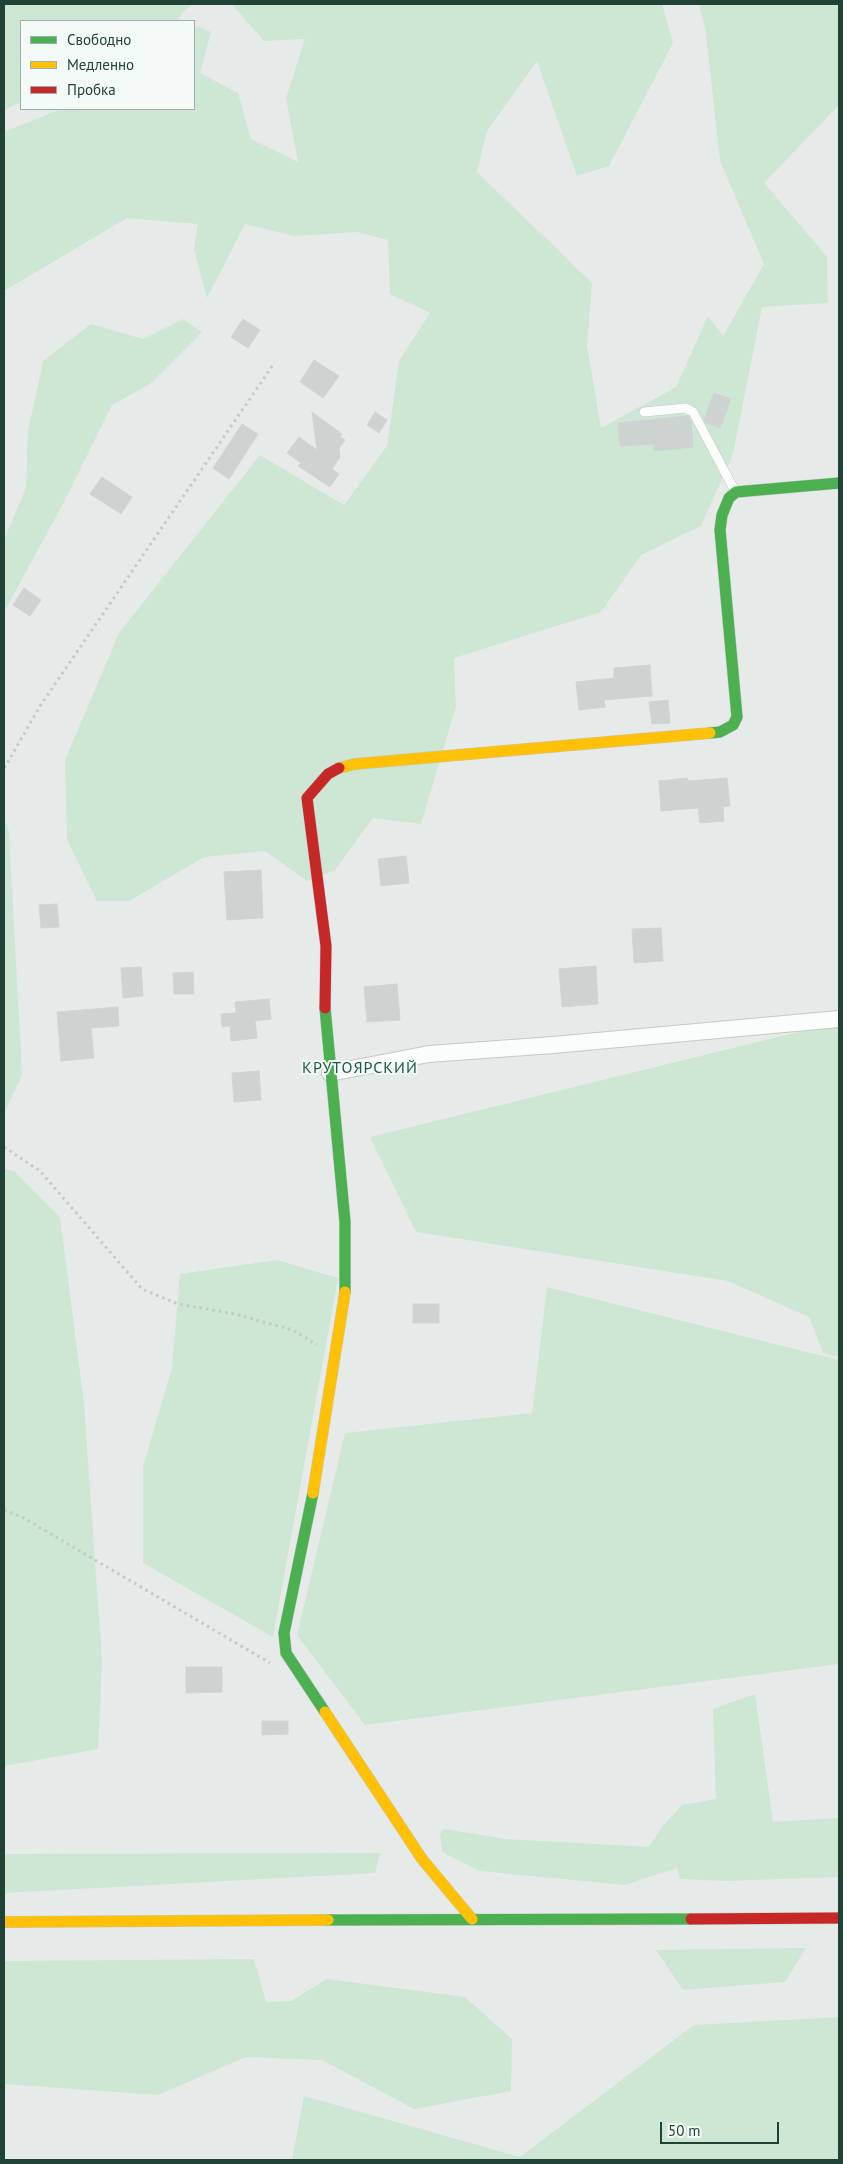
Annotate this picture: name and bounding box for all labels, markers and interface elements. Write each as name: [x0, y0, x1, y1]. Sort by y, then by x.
legend: [20, 20, 195, 110]
text: Свободно: [67, 30, 131, 49]
text: Медленно: [67, 55, 134, 74]
text: Пробка: [67, 80, 116, 99]
district label: КРУТОЯРСКИЙ: [301, 1058, 419, 1078]
scale bar: [663, 2112, 782, 2144]
text: 50 m: [668, 2121, 701, 2140]

